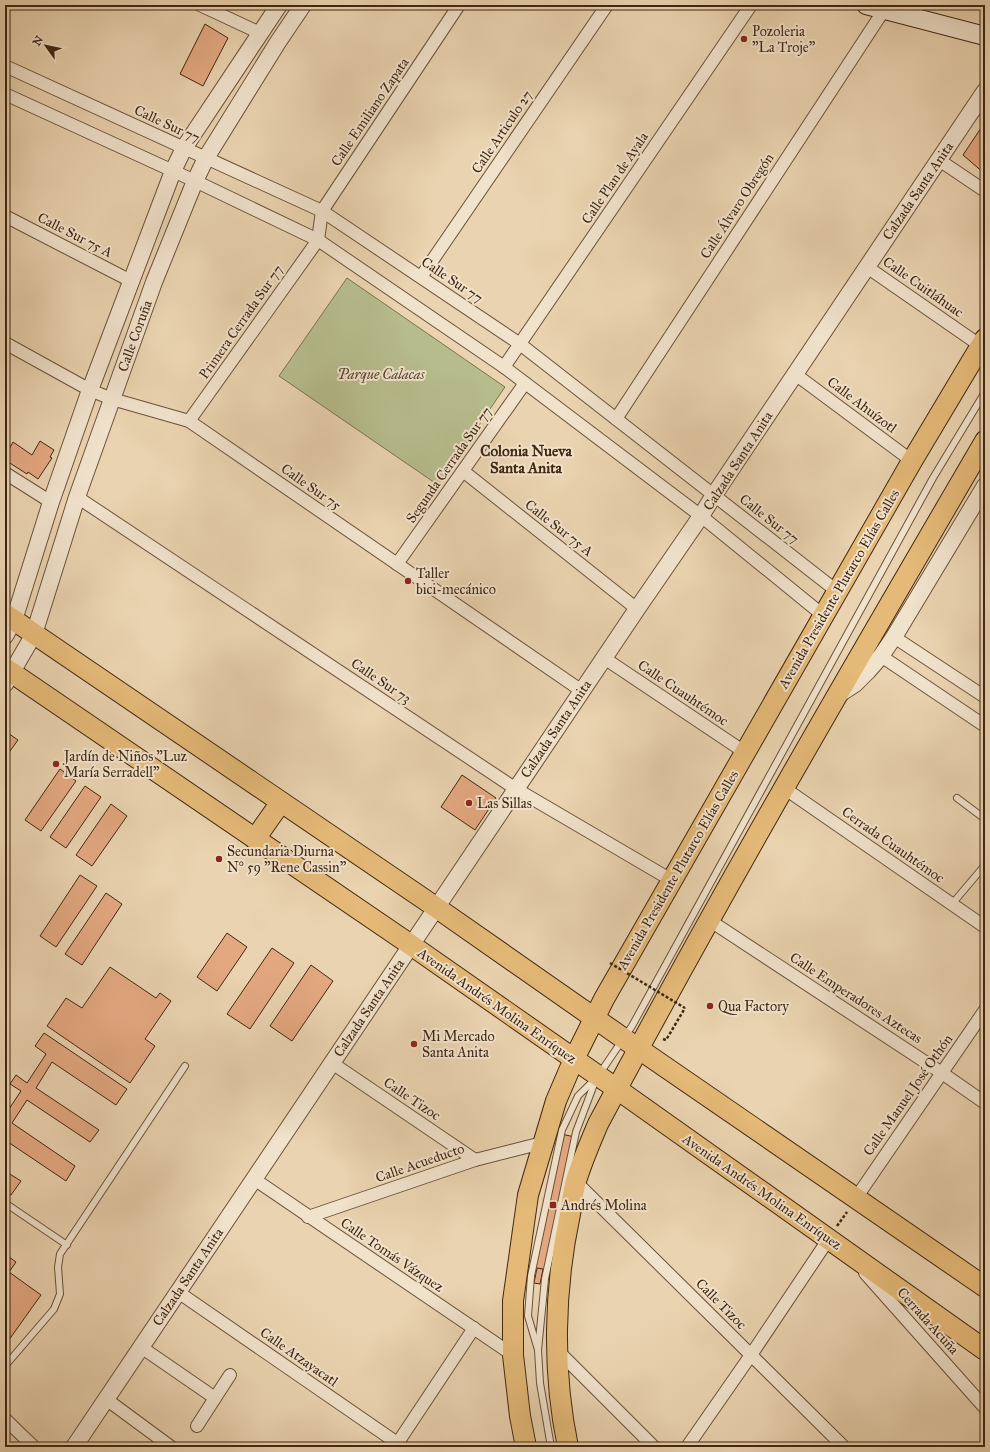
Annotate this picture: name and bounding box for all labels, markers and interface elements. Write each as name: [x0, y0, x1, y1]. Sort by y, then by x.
place label: Pozoleria "La Troje": [752, 23, 816, 56]
north arrow: [26, 26, 66, 66]
text: N: [30, 33, 46, 48]
marker: Pozoleria "La Troje": [739, 34, 749, 44]
street label: Calle Emiliano Zapata: [327, 54, 413, 169]
street label: Calle Articulo 27: [468, 87, 536, 177]
street label: Calle Sur 77: [131, 101, 203, 147]
street label: Calle Plan de Ayala: [578, 129, 652, 227]
street label: Calzada Santa Anita: [879, 139, 957, 243]
street label: Calle Álvaro Obregón: [695, 149, 778, 262]
street label: Calle Sur 75 A: [35, 209, 116, 261]
street label: Calle Sur 77: [418, 253, 486, 307]
street label: Calle Cuitláhuac: [880, 253, 967, 321]
street label: Primera Cerrada Sur 77: [195, 262, 287, 382]
street label: Calle Coruña: [114, 298, 156, 374]
park label: Parque Calacas: [338, 366, 425, 383]
street label: Calle Ahuízotl: [824, 373, 900, 437]
street label: Segunda Cerrada Sur 77: [402, 404, 496, 526]
street label: Calzada Santa Anita: [700, 408, 776, 514]
district label: Colonia Nueva Santa Anita: [480, 442, 572, 477]
street label: Calle Sur 75: [278, 460, 345, 514]
street label: Avenida Presidente Plutarco Elías Calles: [774, 486, 903, 693]
street label: Calle Sur 77: [736, 491, 802, 547]
street label: Calle Sur 75 A: [521, 496, 597, 560]
place label: Taller bici-mecánico: [416, 565, 496, 598]
marker: Taller bici-mecánico: [403, 576, 413, 586]
street label: Calle Sur 73: [348, 655, 414, 707]
street label: Calle Cuauhtémoc: [635, 656, 732, 730]
street label: Calzada Santa Anita: [517, 677, 595, 781]
place label: Jardín de Niños "Luz María Serradell": [62, 748, 188, 781]
marker: Jardín de Niños "Luz María Serradell": [51, 759, 61, 769]
street label: Avenida Presidente Plutarco Elías Calles: [613, 767, 742, 974]
place label: Las Sillas: [477, 795, 532, 812]
marker: Las Sillas: [464, 798, 474, 808]
street label: Cerrada Cuauhtémoc: [838, 803, 948, 887]
place label: Secundaria Diurna N° 59 "Rene Cassin": [227, 843, 347, 876]
marker: Secundaria Diurna N° 59 "Rene Cassin": [214, 854, 224, 864]
street label: Avenida Andrés Molina Enríquez: [413, 944, 580, 1069]
street label: Calle Emperadores Aztecas: [787, 949, 925, 1047]
street label: Calzada Santa Anita: [330, 956, 408, 1060]
place label: Qua Factory: [718, 998, 789, 1015]
marker: Qua Factory: [705, 1001, 715, 1011]
place label: Mi Mercado Santa Anita: [422, 1028, 495, 1061]
street label: Calle Manuel José Othón: [860, 1031, 957, 1160]
marker: Mi Mercado Santa Anita: [409, 1039, 419, 1049]
street label: Calle Tizoc: [380, 1074, 444, 1124]
street label: Avenida Andrés Molina Enríquez: [678, 1130, 845, 1255]
street label: Calle Acueducto: [373, 1140, 467, 1186]
place label: Andrés Molina: [560, 1197, 647, 1214]
marker: Andrés Molina: [548, 1200, 558, 1210]
street label: Calle Tomás Vázquez: [337, 1214, 447, 1297]
street label: Calzada Santa Anita: [149, 1225, 227, 1329]
street label: Calle Tizoc: [692, 1275, 750, 1333]
street label: Cerrada Acuña: [894, 1284, 962, 1358]
street label: Calle Atzayacatl: [257, 1324, 341, 1390]

